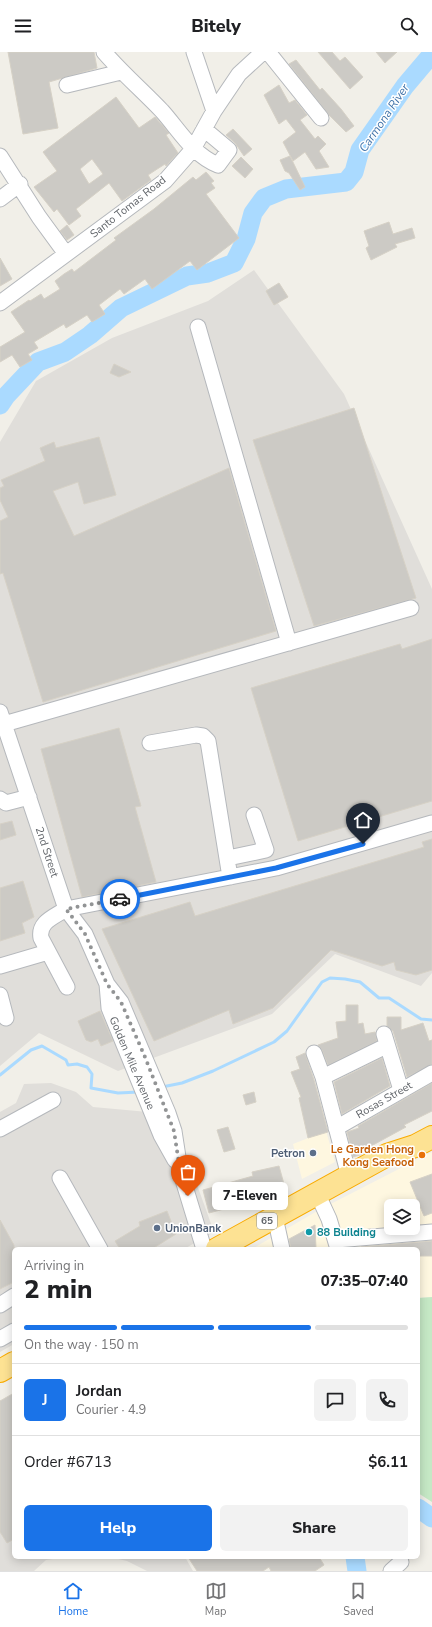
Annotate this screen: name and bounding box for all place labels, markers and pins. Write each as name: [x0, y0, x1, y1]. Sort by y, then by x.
pin: [346, 803, 380, 844]
place label: Le Garden Hong Kong Seafood: [331, 1142, 414, 1170]
place label: Petron: [271, 1146, 305, 1161]
marker: Petron: [308, 1148, 318, 1158]
marker: Le Garden Hong Kong Seafood: [417, 1150, 427, 1160]
pin: [171, 1155, 205, 1196]
callout: 7-Eleven: [212, 1182, 288, 1210]
place label: UnionBank: [165, 1221, 222, 1236]
marker: UnionBank: [152, 1223, 162, 1233]
place label: 88 Building: [317, 1225, 376, 1240]
marker: 88 Building: [304, 1227, 314, 1237]

